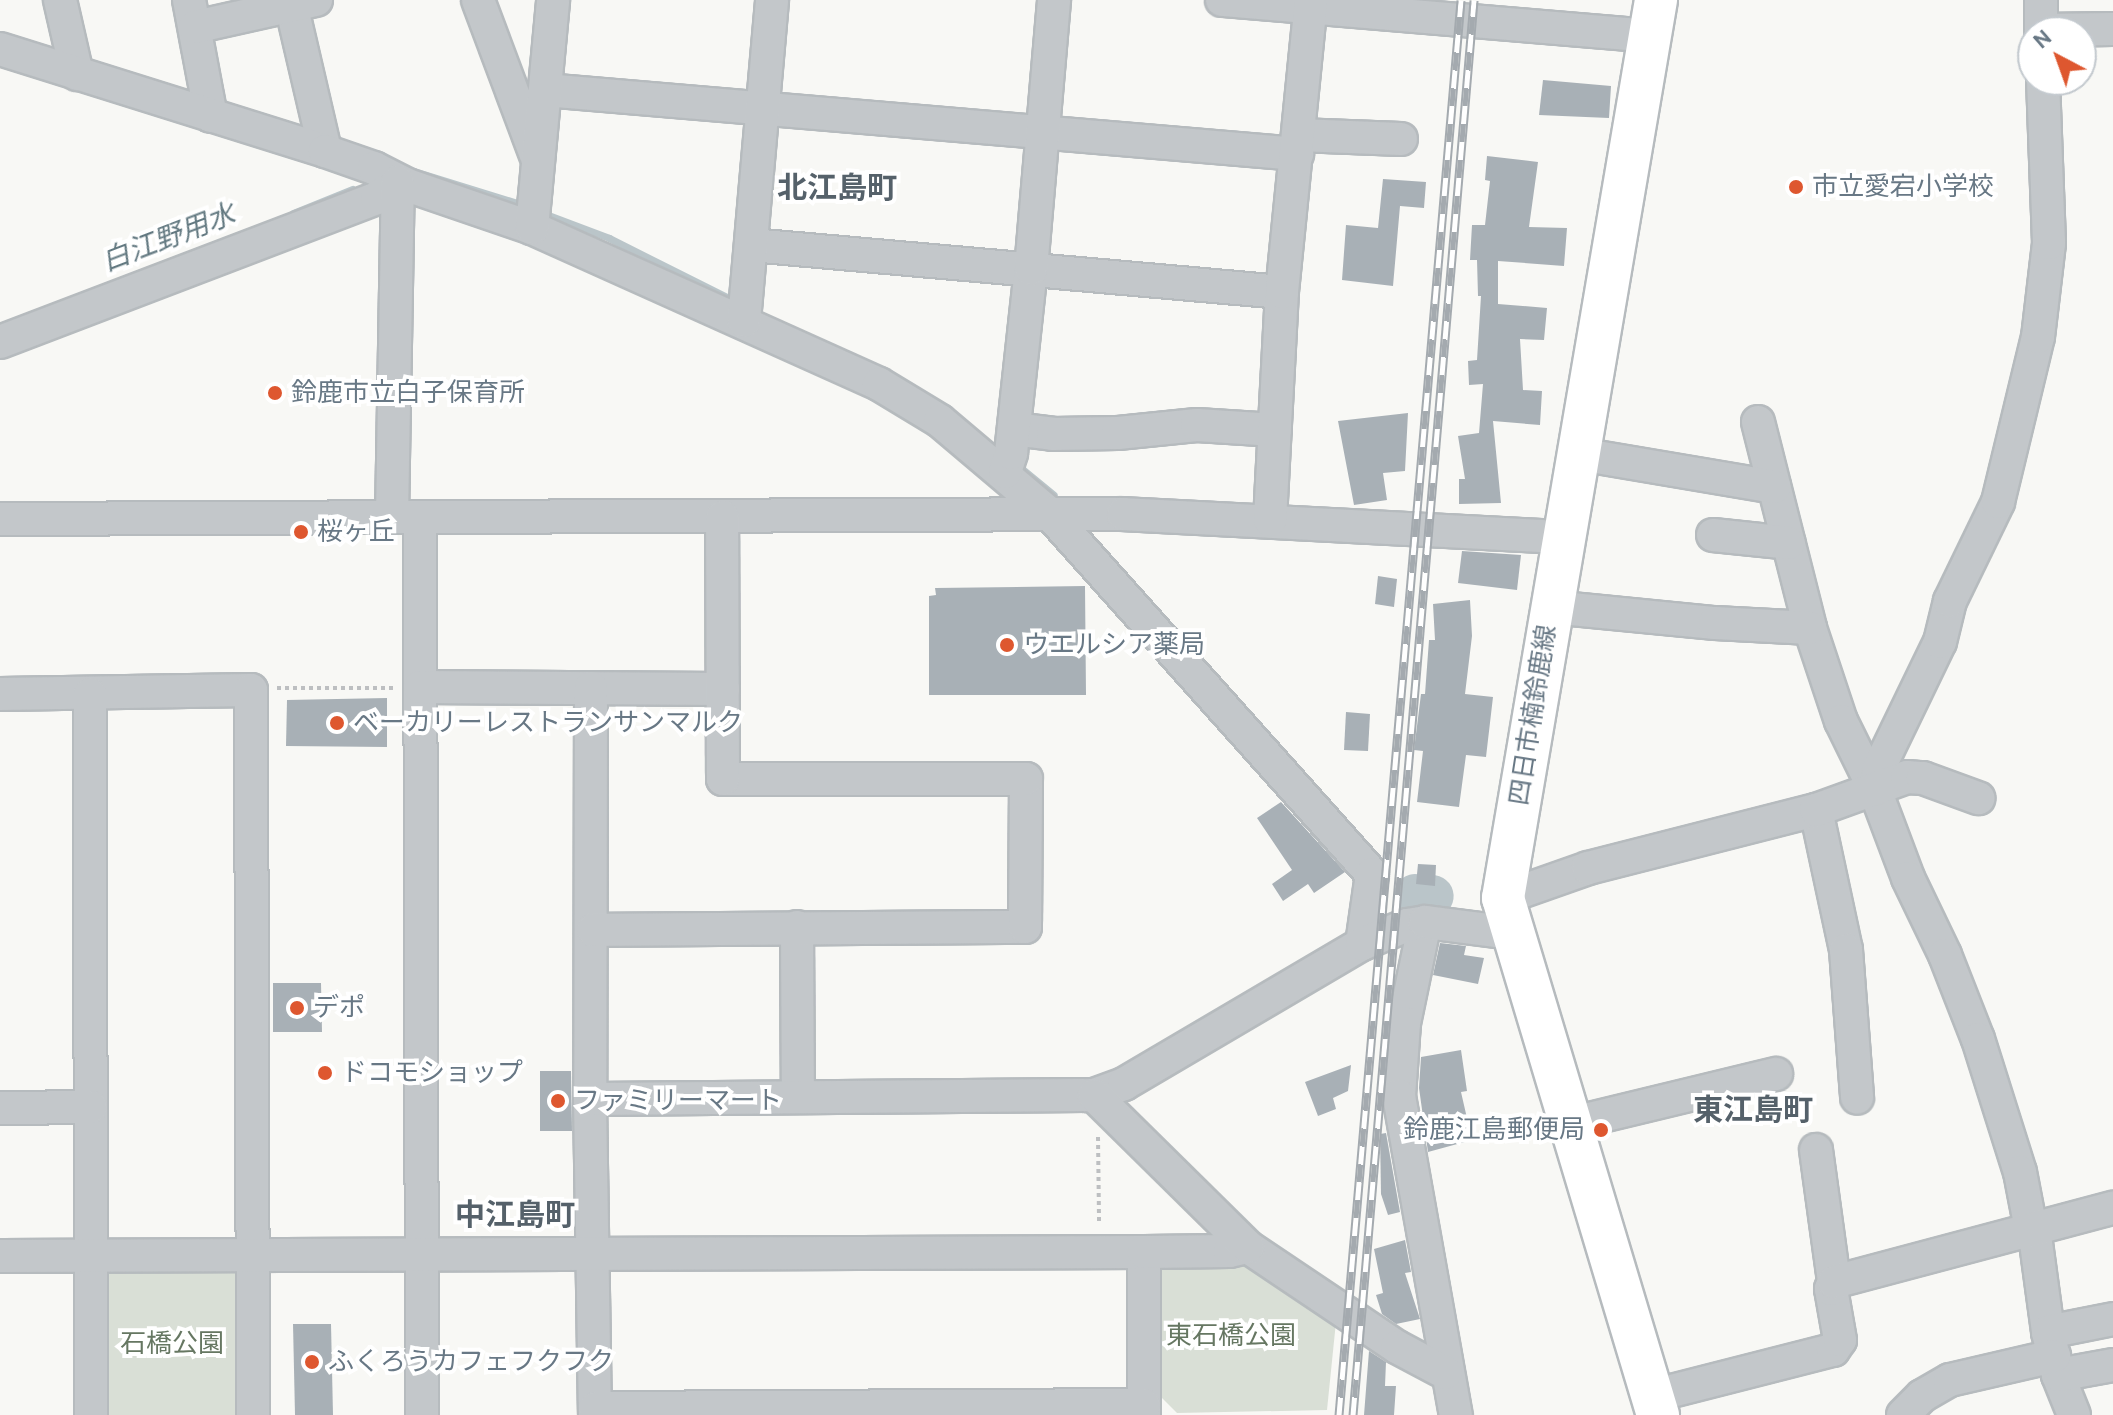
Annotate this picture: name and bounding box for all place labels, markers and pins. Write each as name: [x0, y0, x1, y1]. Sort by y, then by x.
place label: 市立愛宕小学校: [1812, 171, 1994, 203]
marker: 市立愛宕小学校: [1787, 178, 1805, 196]
place label: 鈴鹿市立白子保育所: [291, 377, 525, 409]
marker: 鈴鹿市立白子保育所: [266, 384, 284, 402]
place label: 桜ヶ丘: [317, 516, 395, 548]
marker: 桜ヶ丘: [292, 523, 310, 541]
place label: ウエルシア薬局: [1023, 629, 1205, 661]
marker: ウエルシア薬局: [998, 636, 1016, 654]
place label: ベーカリーレストランサンマルク: [353, 707, 743, 739]
marker: ベーカリーレストランサンマルク: [328, 714, 346, 732]
place label: デポ: [313, 992, 365, 1024]
marker: デポ: [288, 999, 306, 1017]
place label: ドコモショップ: [341, 1057, 523, 1089]
marker: ドコモショップ: [316, 1064, 334, 1082]
place label: ファミリーマート: [574, 1085, 782, 1117]
marker: ファミリーマート: [549, 1092, 567, 1110]
place label: 鈴鹿江島郵便局: [1403, 1114, 1585, 1146]
marker: 鈴鹿江島郵便局: [1592, 1121, 1610, 1139]
place label: ふくろうカフェフクフク: [328, 1346, 614, 1378]
marker: ふくろうカフェフクフク: [303, 1353, 321, 1371]

